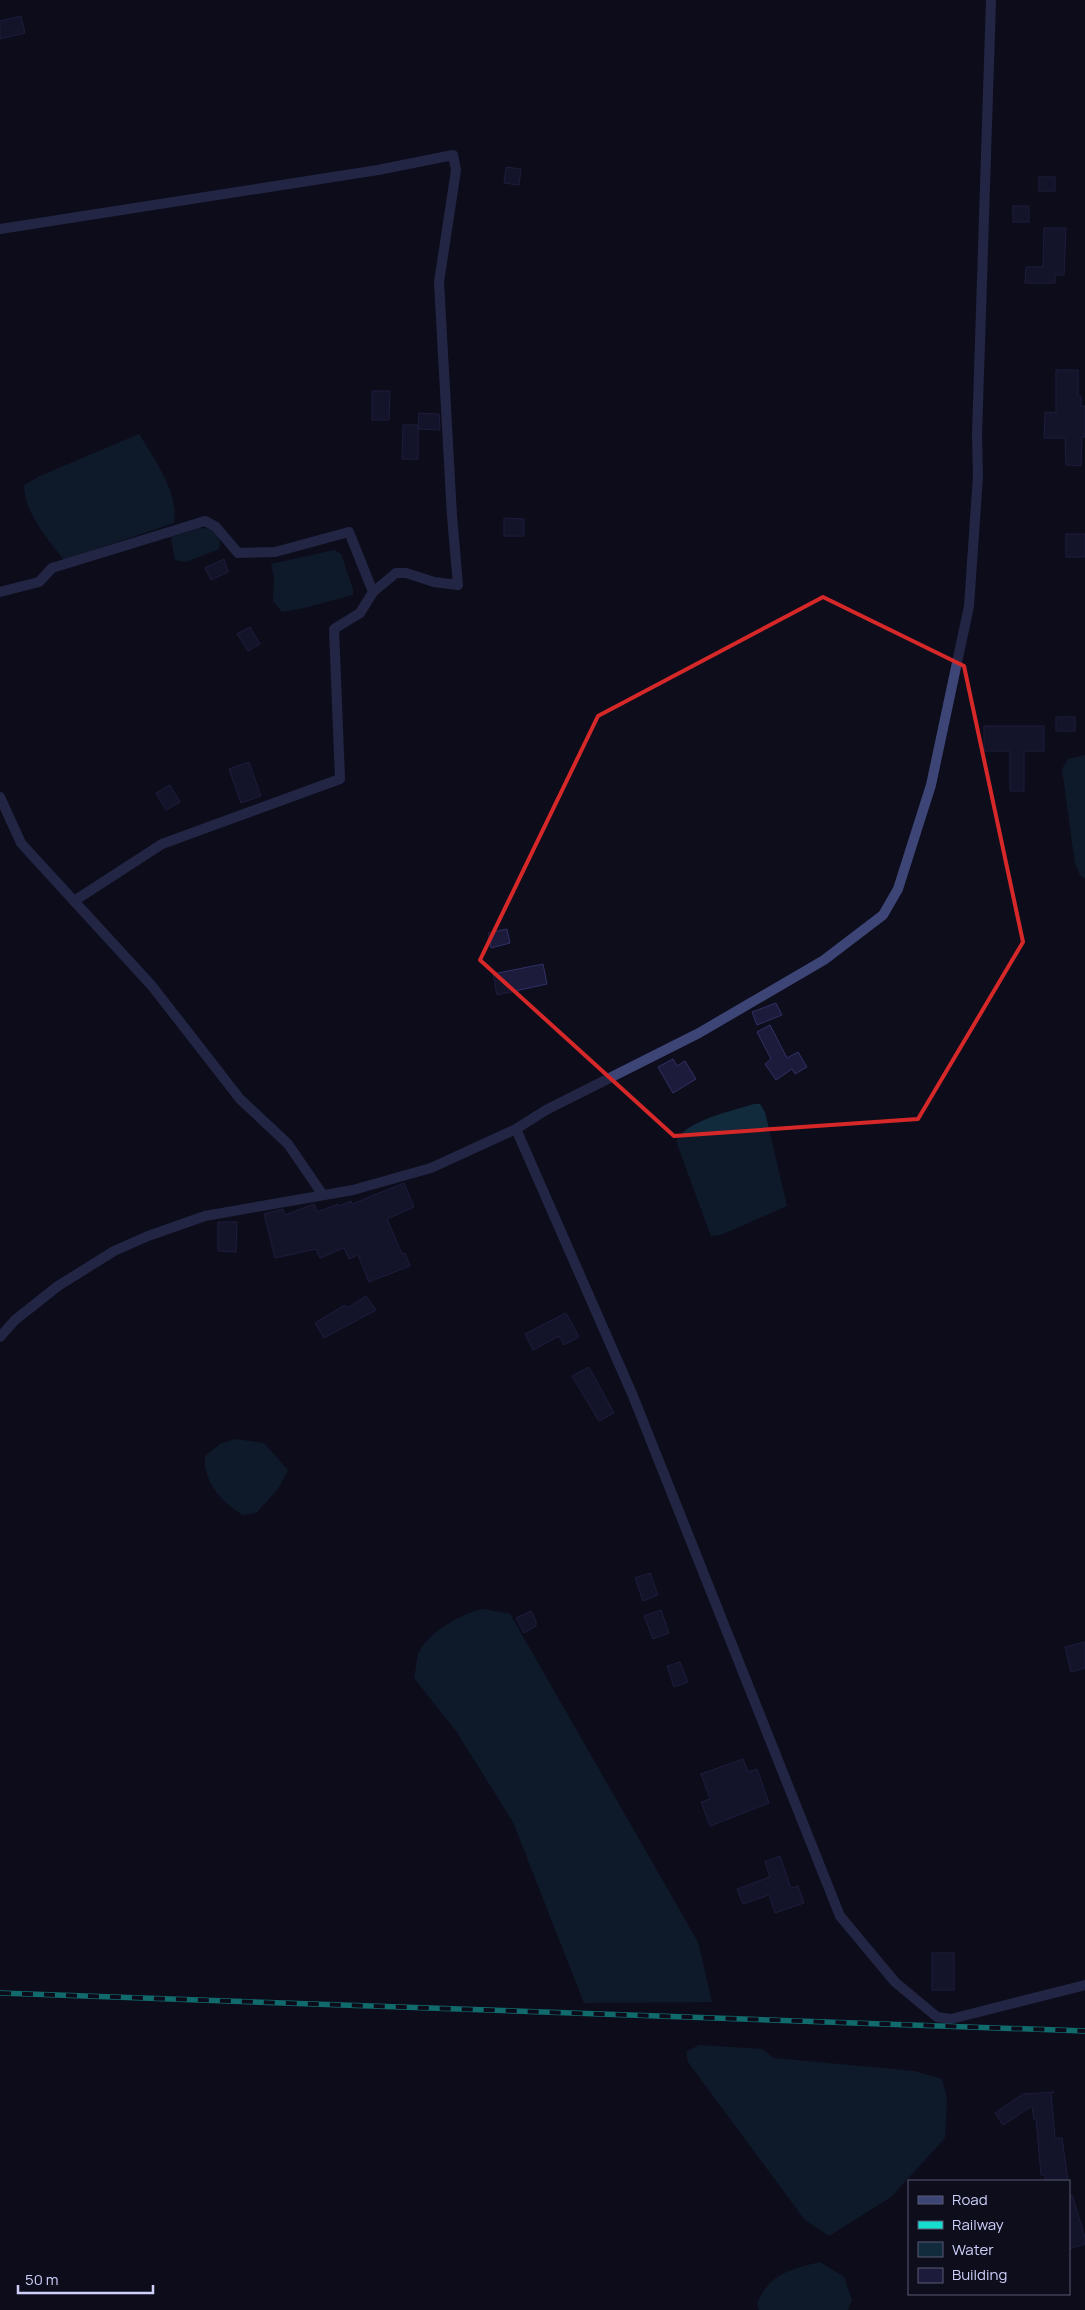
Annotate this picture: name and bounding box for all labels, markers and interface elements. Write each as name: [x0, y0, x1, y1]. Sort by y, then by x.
legend: [908, 2180, 1070, 2295]
text: Road: [952, 2189, 988, 2210]
text: Railway: [952, 2214, 1004, 2235]
text: Water: [952, 2239, 994, 2260]
scale bar: [18, 2262, 152, 2294]
text: Building: [952, 2264, 1007, 2285]
text: 50 m: [25, 2269, 59, 2290]

